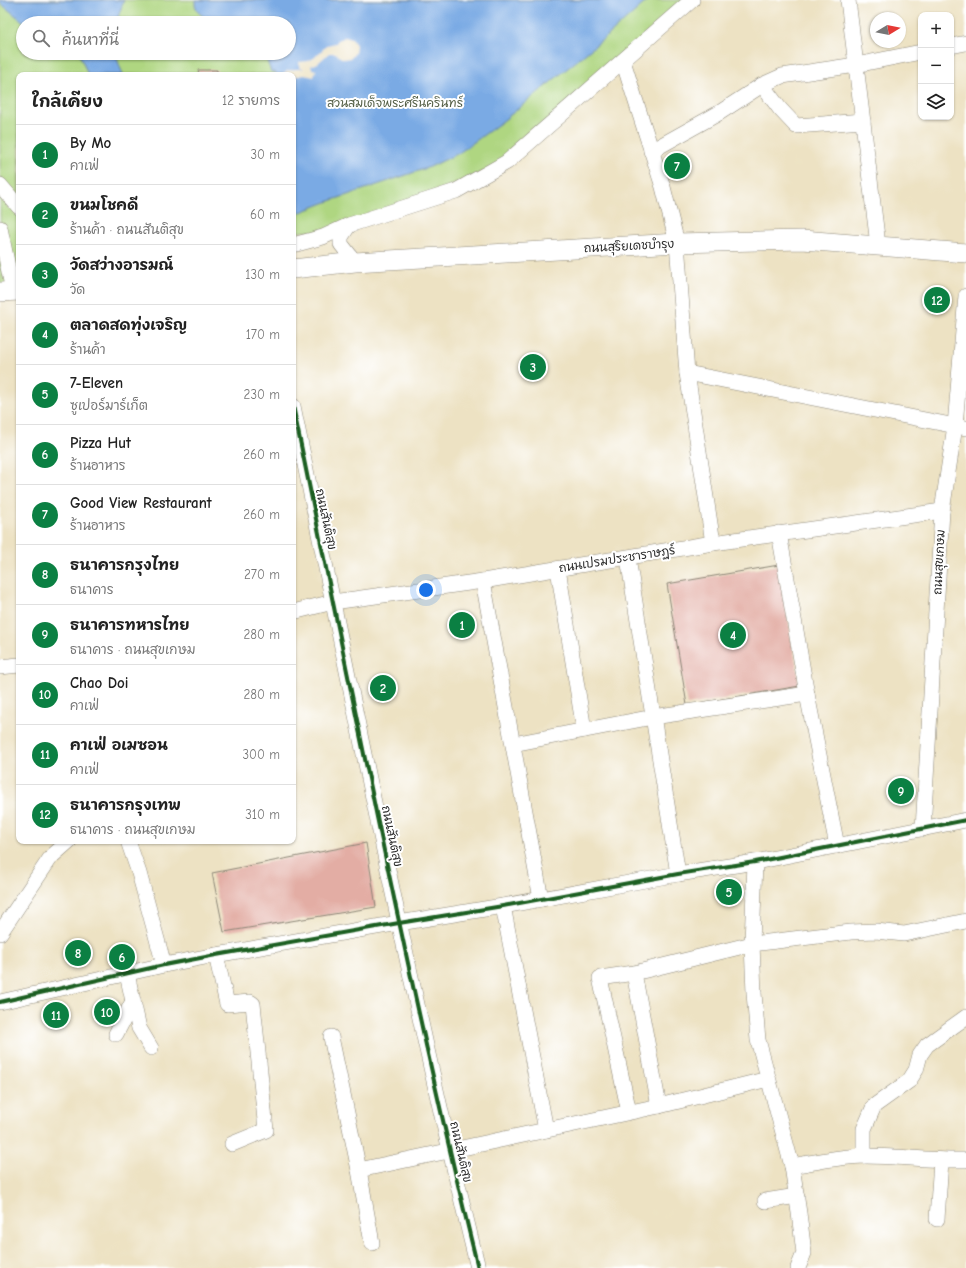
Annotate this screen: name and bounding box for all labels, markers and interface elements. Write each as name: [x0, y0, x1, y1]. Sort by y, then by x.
north arrow: [870, 12, 906, 48]
map controls: [918, 12, 954, 120]
button: +: [918, 12, 954, 48]
search box: [16, 16, 296, 60]
icon: search: [30, 27, 52, 49]
text: ค้นหาที่นี่: [62, 31, 119, 49]
button: −: [918, 48, 954, 84]
button: layers: [918, 84, 954, 120]
text: ใกล้เคียง: [32, 92, 103, 111]
text: 12 รายการ: [222, 93, 280, 108]
park label: สวนสมเด็จพระศรีนครินทร์: [327, 95, 463, 110]
text: By Mo: [70, 134, 111, 152]
text: 1: [42, 147, 48, 162]
text: 30 m: [250, 147, 280, 162]
pin: 7: [664, 151, 690, 181]
text: คาเฟ่: [70, 158, 99, 173]
text: ขนมโชคดี: [70, 196, 138, 214]
text: 2: [42, 207, 48, 222]
text: 60 m: [250, 207, 280, 222]
text: ร้านค้า · ถนนสันติสุข: [70, 222, 184, 237]
street label: ถนนสุริยเดชบำรุง: [583, 237, 675, 257]
text: วัดสว่างอารมณ์: [70, 256, 173, 274]
text: 3: [42, 267, 48, 282]
text: 130 m: [245, 267, 280, 282]
text: วัด: [70, 282, 85, 297]
pin: 12: [924, 285, 950, 315]
text: ตลาดสดทุ่งเจริญ: [70, 316, 187, 334]
text: 4: [42, 327, 48, 342]
text: 170 m: [246, 327, 280, 342]
text: ร้านค้า: [70, 342, 106, 357]
pin: 3: [520, 352, 546, 382]
text: 7-Eleven: [70, 374, 123, 392]
text: 5: [42, 387, 48, 402]
text: 230 m: [244, 387, 280, 402]
text: ซูเปอร์มาร์เก็ต: [70, 398, 148, 413]
text: Pizza Hut: [70, 434, 131, 452]
text: 6: [42, 447, 48, 462]
text: 260 m: [243, 447, 280, 462]
text: ร้านอาหาร: [70, 458, 126, 473]
street label: ถนนสันติสุข: [311, 487, 339, 551]
text: Good View Restaurant: [70, 494, 212, 512]
text: 7: [42, 507, 48, 522]
text: 260 m: [243, 507, 280, 522]
text: ร้านอาหาร: [70, 518, 126, 533]
street label: ถนนสุขเกษม: [930, 529, 950, 595]
street label: ถนนเปรมประชาราษฏร์: [558, 542, 677, 576]
text: ธนาคารกรุงไทย: [70, 556, 179, 574]
text: 8: [42, 567, 48, 582]
text: 270 m: [244, 567, 280, 582]
your location: [416, 580, 436, 600]
text: ธนาคาร: [70, 582, 114, 597]
pin: 1: [449, 610, 475, 640]
text: ธนาคารทหารไทย: [70, 616, 189, 634]
pin: 4: [720, 620, 746, 650]
text: 9: [42, 627, 48, 642]
text: 280 m: [243, 627, 280, 642]
text: ธนาคาร · ถนนสุขเกษม: [70, 642, 196, 657]
pin: 2: [370, 673, 396, 703]
text: Chao Doi: [70, 674, 128, 692]
text: 10: [39, 687, 51, 702]
text: 280 m: [243, 687, 280, 702]
text: คาเฟ่: [70, 698, 99, 713]
text: คาเฟ่ อเมซอน: [70, 736, 168, 754]
text: 11: [40, 747, 50, 762]
text: 300 m: [242, 747, 280, 762]
text: คาเฟ่: [70, 762, 99, 777]
pin: 9: [888, 776, 914, 806]
text: ธนาคารกรุงเทพ: [70, 796, 181, 814]
street label: ถนนสันติสุข: [377, 804, 405, 868]
text: 12: [39, 807, 51, 822]
text: 310 m: [245, 807, 280, 822]
text: ธนาคาร · ถนนสุขเกษม: [70, 822, 196, 837]
pin: 5: [716, 877, 742, 907]
pin: 8: [65, 938, 91, 968]
pin: 6: [109, 942, 135, 972]
pin: 10: [94, 997, 120, 1027]
pin: 11: [43, 1000, 69, 1030]
street label: ถนนสันติสุข: [445, 1120, 475, 1184]

